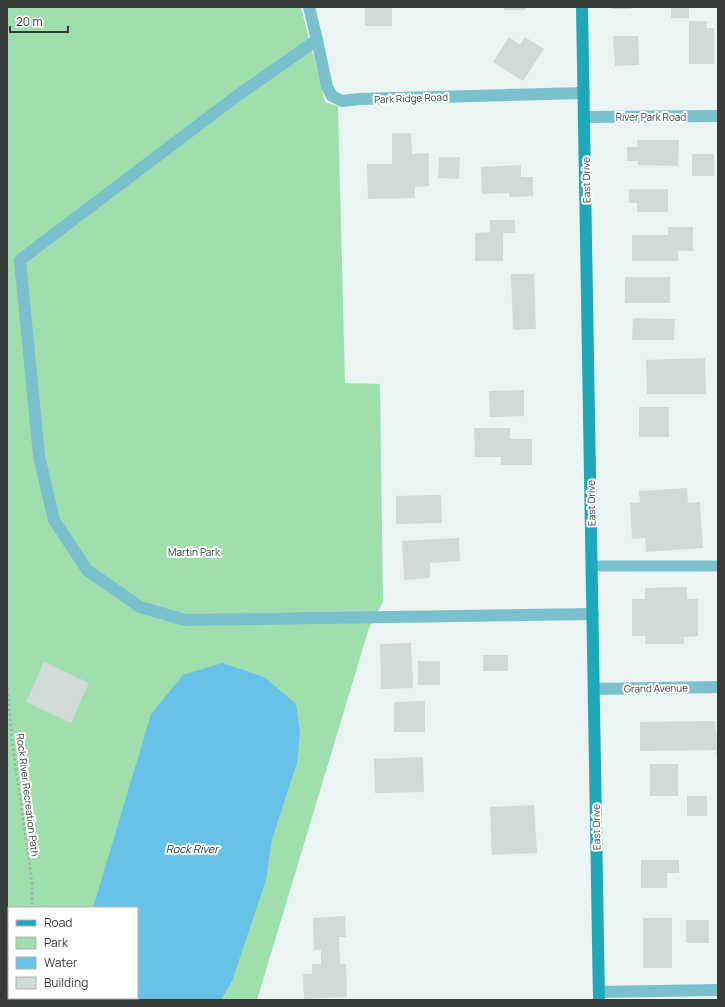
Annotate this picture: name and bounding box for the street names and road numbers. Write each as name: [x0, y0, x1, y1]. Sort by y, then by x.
street label: Park Ridge Road: [374, 90, 448, 106]
street label: River Park Road: [616, 110, 686, 124]
street label: East Drive: [579, 157, 593, 203]
street label: East Drive: [584, 480, 598, 526]
street label: Grand Avenue: [624, 680, 688, 696]
street label: Rock River Recreation Path: [14, 733, 42, 857]
street label: East Drive: [589, 804, 603, 850]

